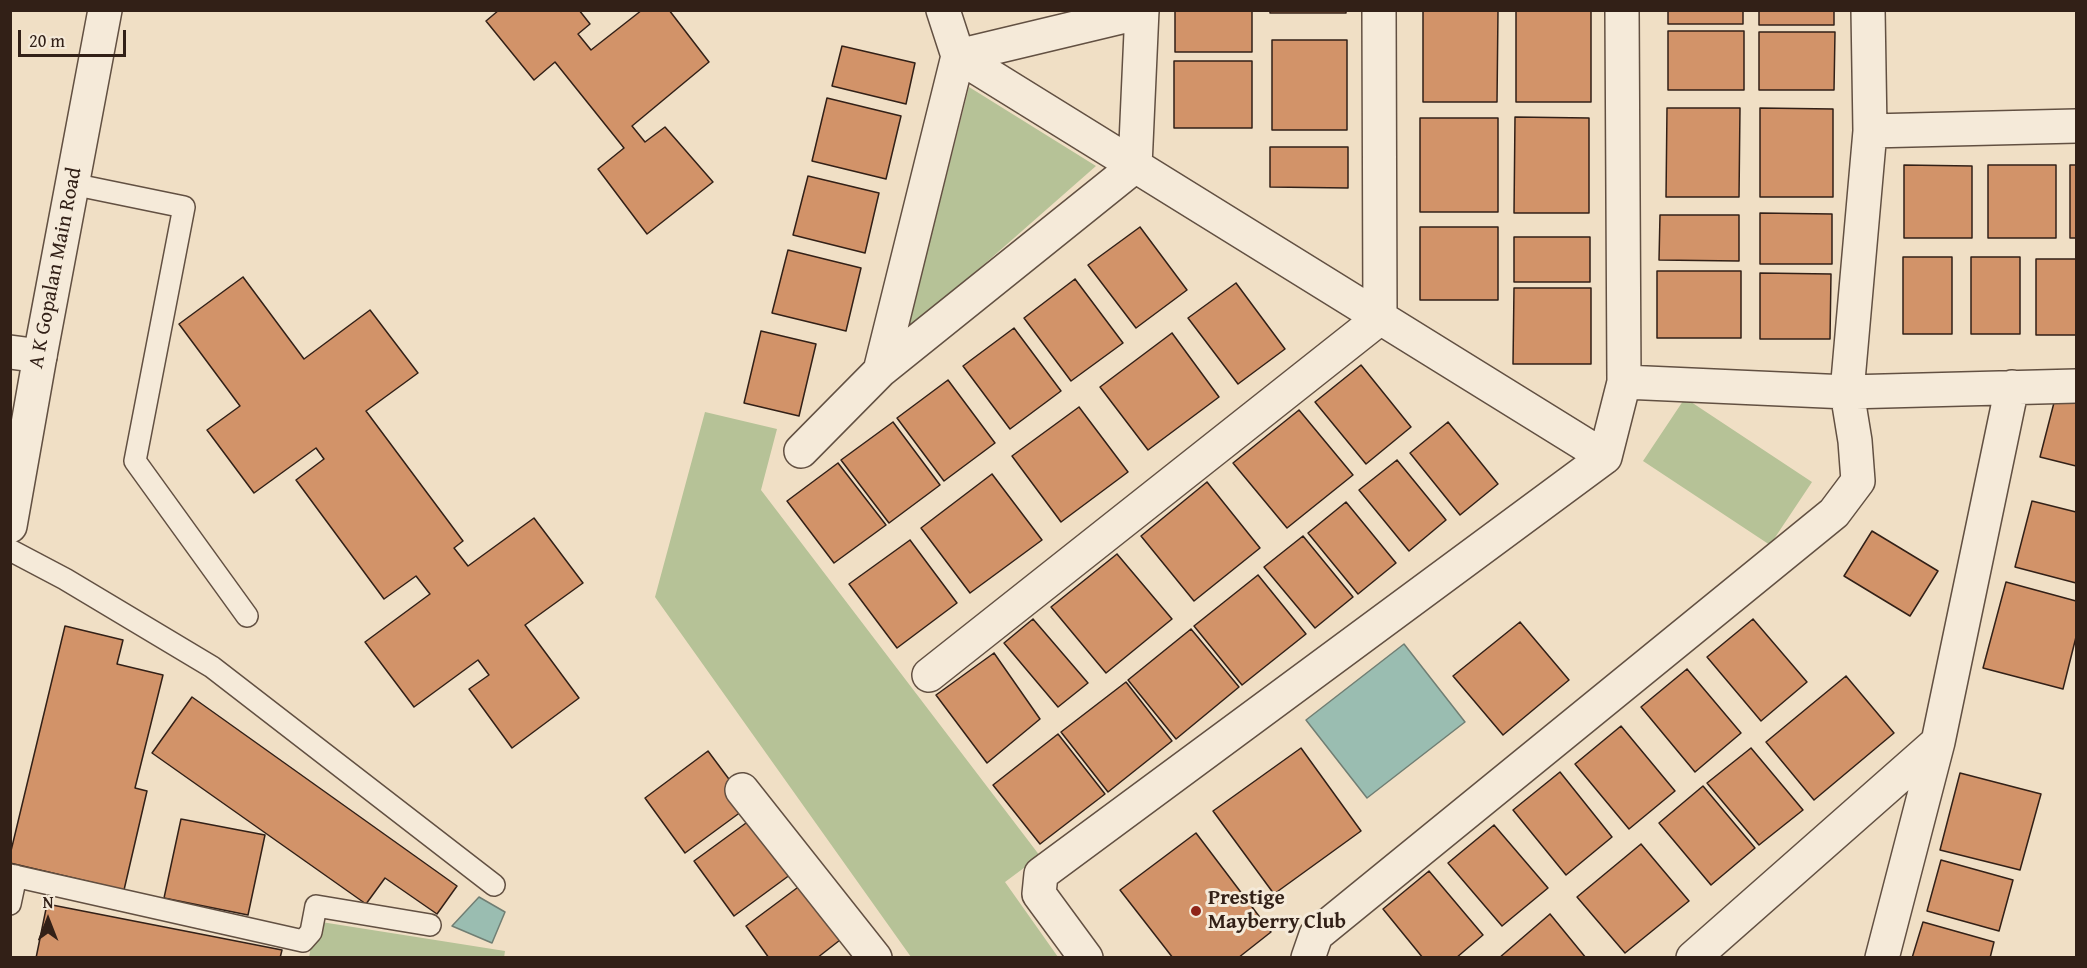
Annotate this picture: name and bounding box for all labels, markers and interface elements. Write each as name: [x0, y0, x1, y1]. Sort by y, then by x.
scale bar: [21, 18, 129, 56]
text: 20 m: [29, 27, 65, 54]
street label: A K Gopalan Main Road: [24, 165, 88, 371]
place label: Prestige Mayberry Club: [1208, 886, 1346, 936]
north arrow: [18, 890, 78, 950]
text: N: [43, 890, 53, 914]
marker: Prestige Mayberry Club: [1189, 904, 1203, 918]

